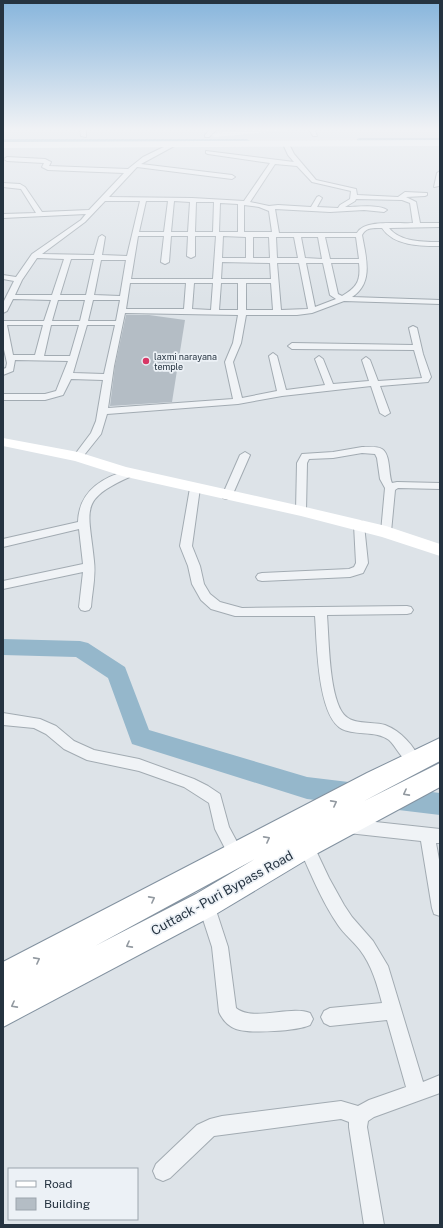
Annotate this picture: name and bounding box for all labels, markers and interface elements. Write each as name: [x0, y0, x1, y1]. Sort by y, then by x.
place label: laxmi narayana temple: [154, 351, 217, 372]
marker: laxmi narayana temple: [141, 356, 151, 366]
one-way arrow: [403, 788, 410, 795]
one-way arrow: [330, 801, 337, 808]
one-way arrow: [263, 836, 270, 843]
street label: Cuttack - Puri Bypass Road: [148, 848, 296, 938]
one-way arrow: [148, 897, 156, 904]
one-way arrow: [126, 940, 133, 947]
one-way arrow: [33, 958, 41, 965]
one-way arrow: [11, 1001, 18, 1008]
legend: [8, 1168, 138, 1220]
text: Road: [44, 1177, 72, 1191]
text: Building: [44, 1197, 90, 1211]

